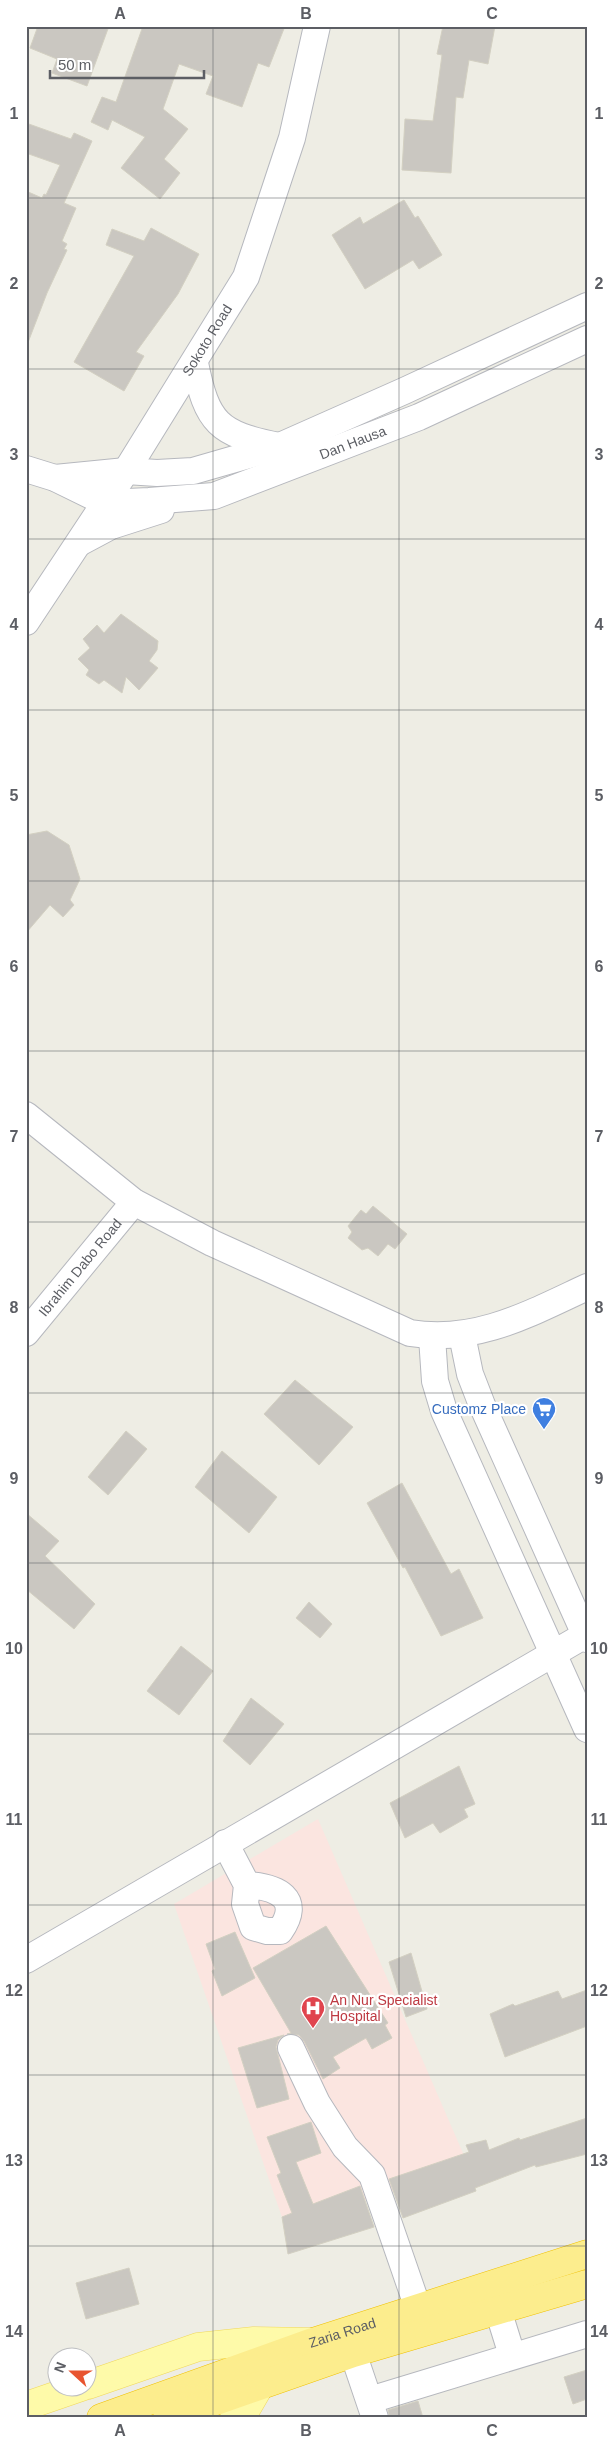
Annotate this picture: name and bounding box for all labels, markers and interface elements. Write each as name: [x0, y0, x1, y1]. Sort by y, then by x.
text: A: [114, 5, 126, 22]
text: B: [300, 5, 312, 22]
text: C: [486, 5, 498, 22]
scale bar: [50, 48, 204, 80]
text: 50 m: [58, 56, 91, 73]
text: 1: [10, 105, 19, 122]
text: 1: [595, 105, 604, 122]
text: 2: [10, 275, 19, 292]
text: 2: [595, 275, 604, 292]
street label: Sokoto Road: [179, 301, 235, 379]
street label: Dan Hausa: [317, 422, 388, 463]
text: 3: [10, 446, 19, 463]
text: 3: [595, 446, 604, 463]
text: 4: [10, 616, 19, 633]
text: 4: [595, 616, 604, 633]
text: 5: [10, 787, 19, 804]
text: 5: [595, 787, 604, 804]
text: 6: [10, 958, 19, 975]
text: 6: [595, 958, 604, 975]
text: 7: [10, 1128, 19, 1145]
text: 7: [595, 1128, 604, 1145]
street label: Ibrahim Dabo Road: [35, 1215, 125, 1319]
text: 8: [10, 1299, 19, 1316]
text: 8: [595, 1299, 604, 1316]
supermarket icon: Customz Place: [531, 1396, 557, 1430]
place label: Customz Place: [432, 1401, 526, 1417]
text: 9: [10, 1470, 19, 1487]
text: 9: [595, 1470, 604, 1487]
text: 10: [5, 1640, 23, 1657]
text: 10: [590, 1640, 608, 1657]
text: 11: [6, 1811, 23, 1828]
text: 11: [591, 1811, 608, 1828]
text: 12: [5, 1982, 23, 1999]
text: 12: [590, 1982, 608, 1999]
place label: An Nur Specialist Hospital: [330, 1992, 437, 2024]
hospital icon: An Nur Specialist Hospital: [300, 1995, 326, 2029]
text: 13: [5, 2152, 23, 2169]
text: 13: [590, 2152, 608, 2169]
street label: Zaria Road: [307, 2314, 378, 2351]
text: 14: [5, 2323, 23, 2340]
text: 14: [590, 2323, 608, 2340]
north arrow: [48, 2346, 98, 2396]
text: N: [51, 2360, 69, 2375]
text: A: [114, 2422, 126, 2439]
text: B: [300, 2422, 312, 2439]
text: C: [486, 2422, 498, 2439]

